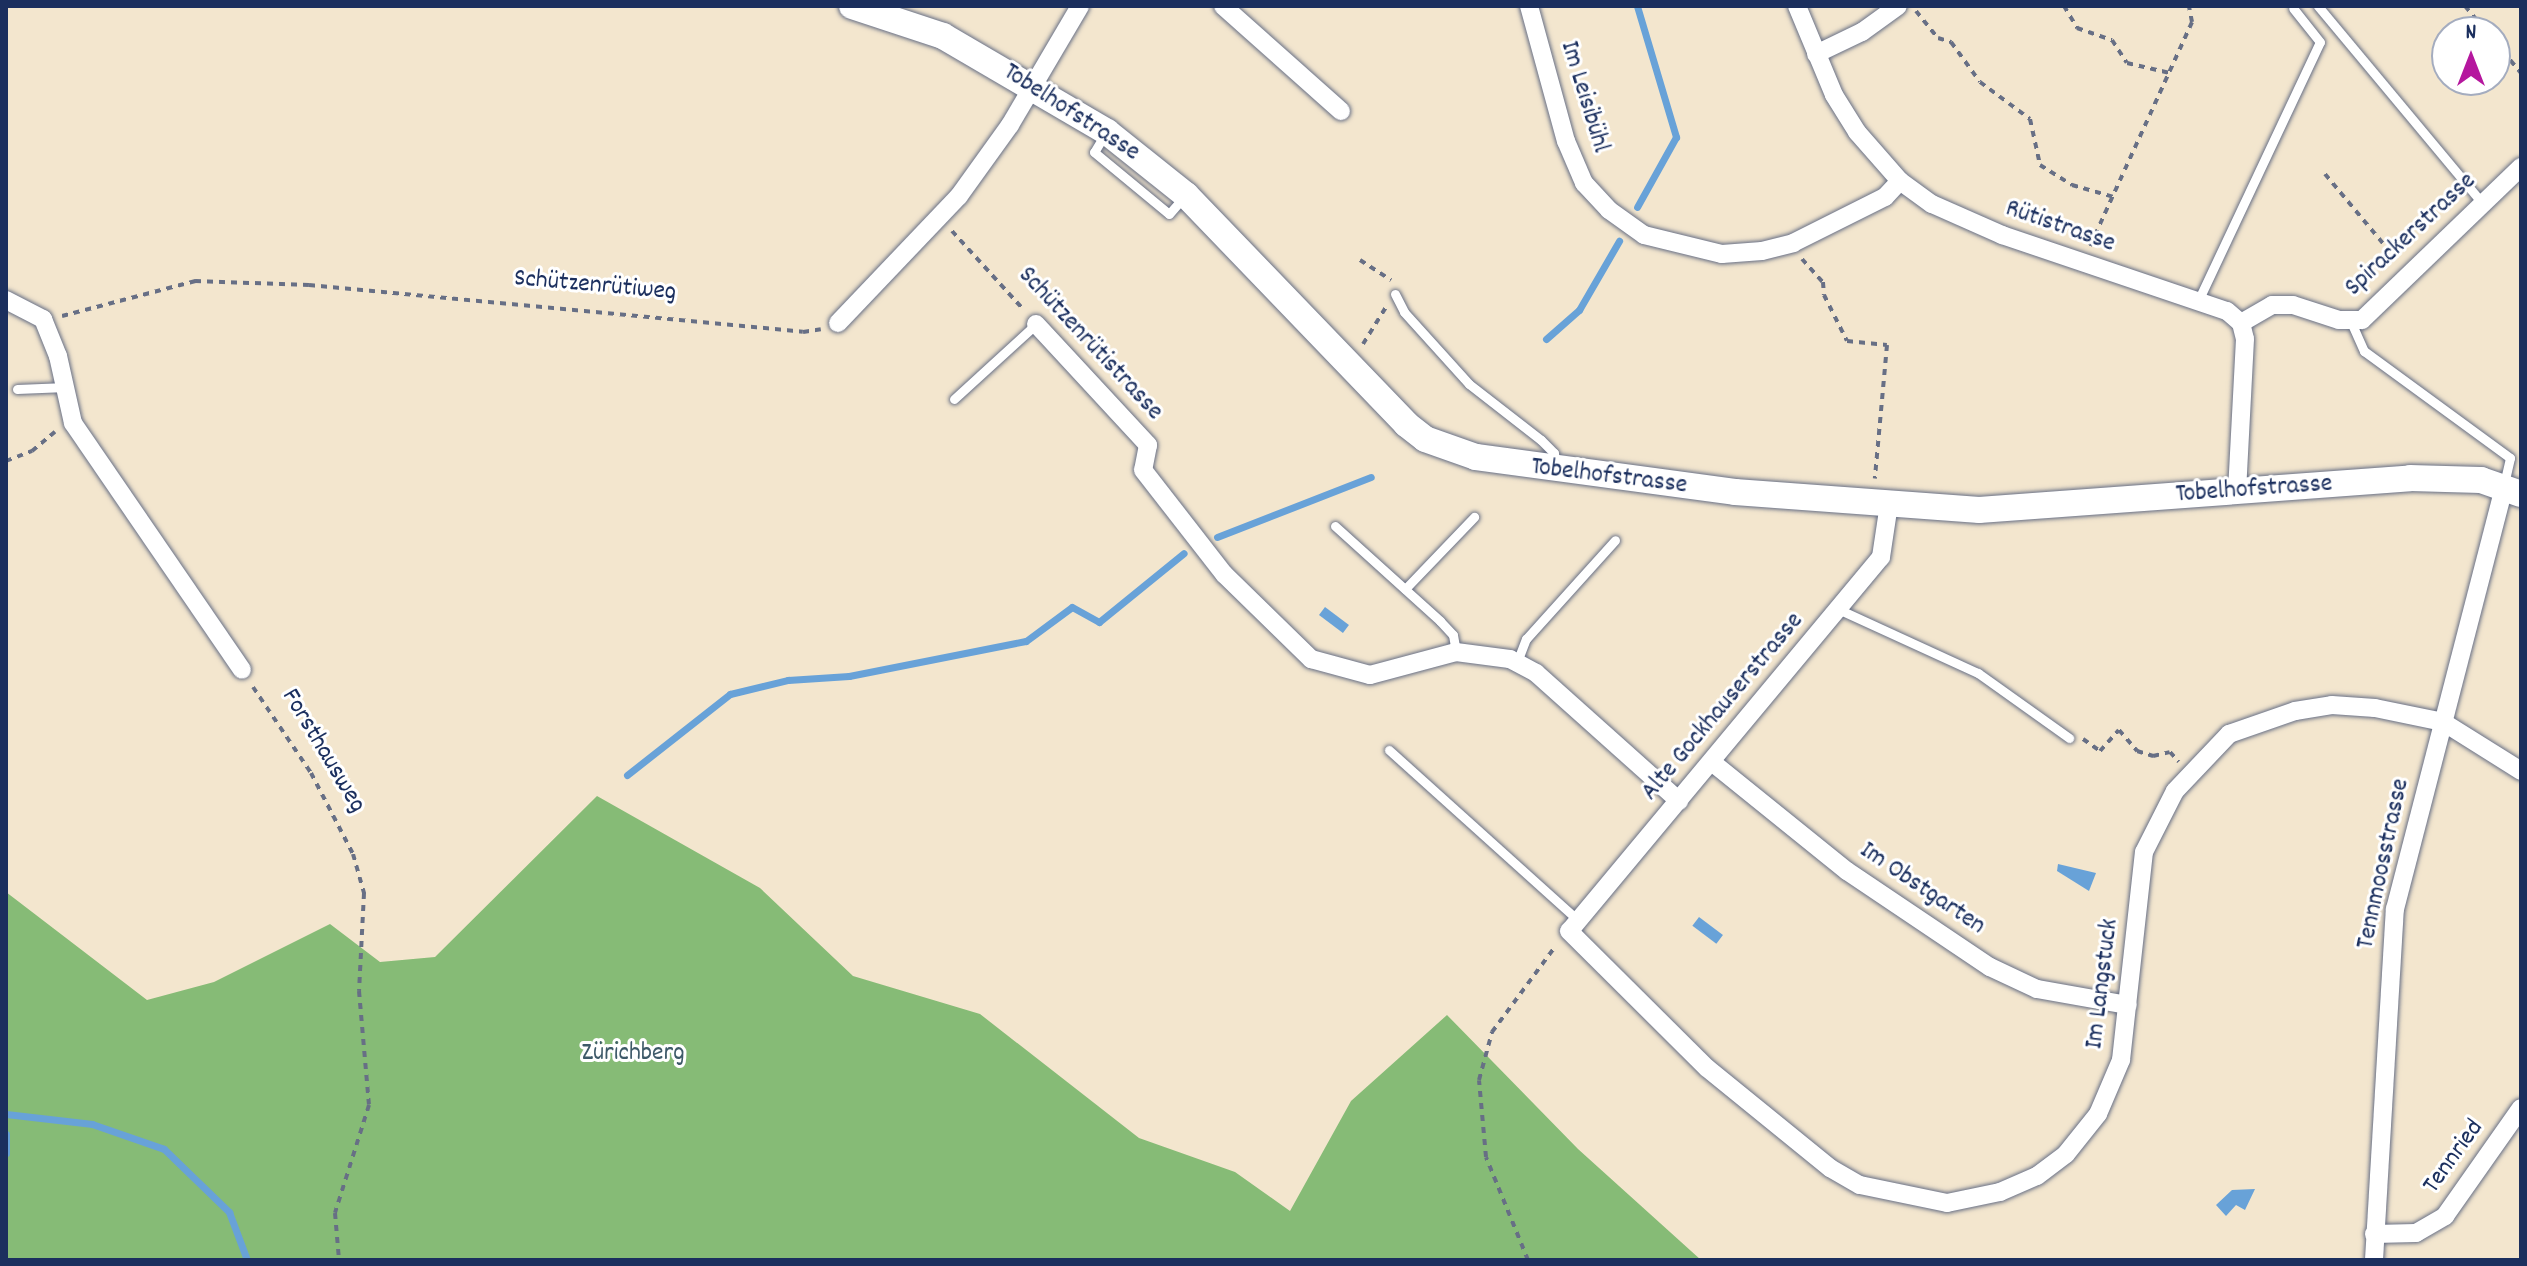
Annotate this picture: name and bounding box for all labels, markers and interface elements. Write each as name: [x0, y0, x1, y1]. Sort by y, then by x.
north arrow: [2431, 16, 2511, 96]
text: N: [2466, 18, 2476, 49]
street label: Im Leisibühl: [1552, 37, 1616, 157]
street label: Tobelhofstrasse: [997, 57, 1145, 169]
street label: Spirackerstrasse: [2339, 166, 2483, 304]
street label: Rütistrasse: [2001, 194, 2119, 260]
street label: Schützenrütistrasse: [1011, 261, 1169, 427]
street label: Schützenrütiweg: [513, 263, 677, 309]
street label: Tobelhofstrasse: [1529, 452, 1689, 502]
street label: Tobelhofstrasse: [2175, 469, 2333, 511]
street label: Alte Gockhauserstrasse: [1635, 606, 1811, 808]
street label: Forsthausweg: [274, 683, 372, 819]
street label: Tennmoosstrasse: [2351, 776, 2417, 952]
street label: Im Obstgarten: [1853, 836, 1991, 942]
street label: Im Langstuck: [2080, 917, 2126, 1051]
park label: Zürichberg: [581, 1038, 685, 1070]
street label: Tennried: [2417, 1114, 2491, 1200]

